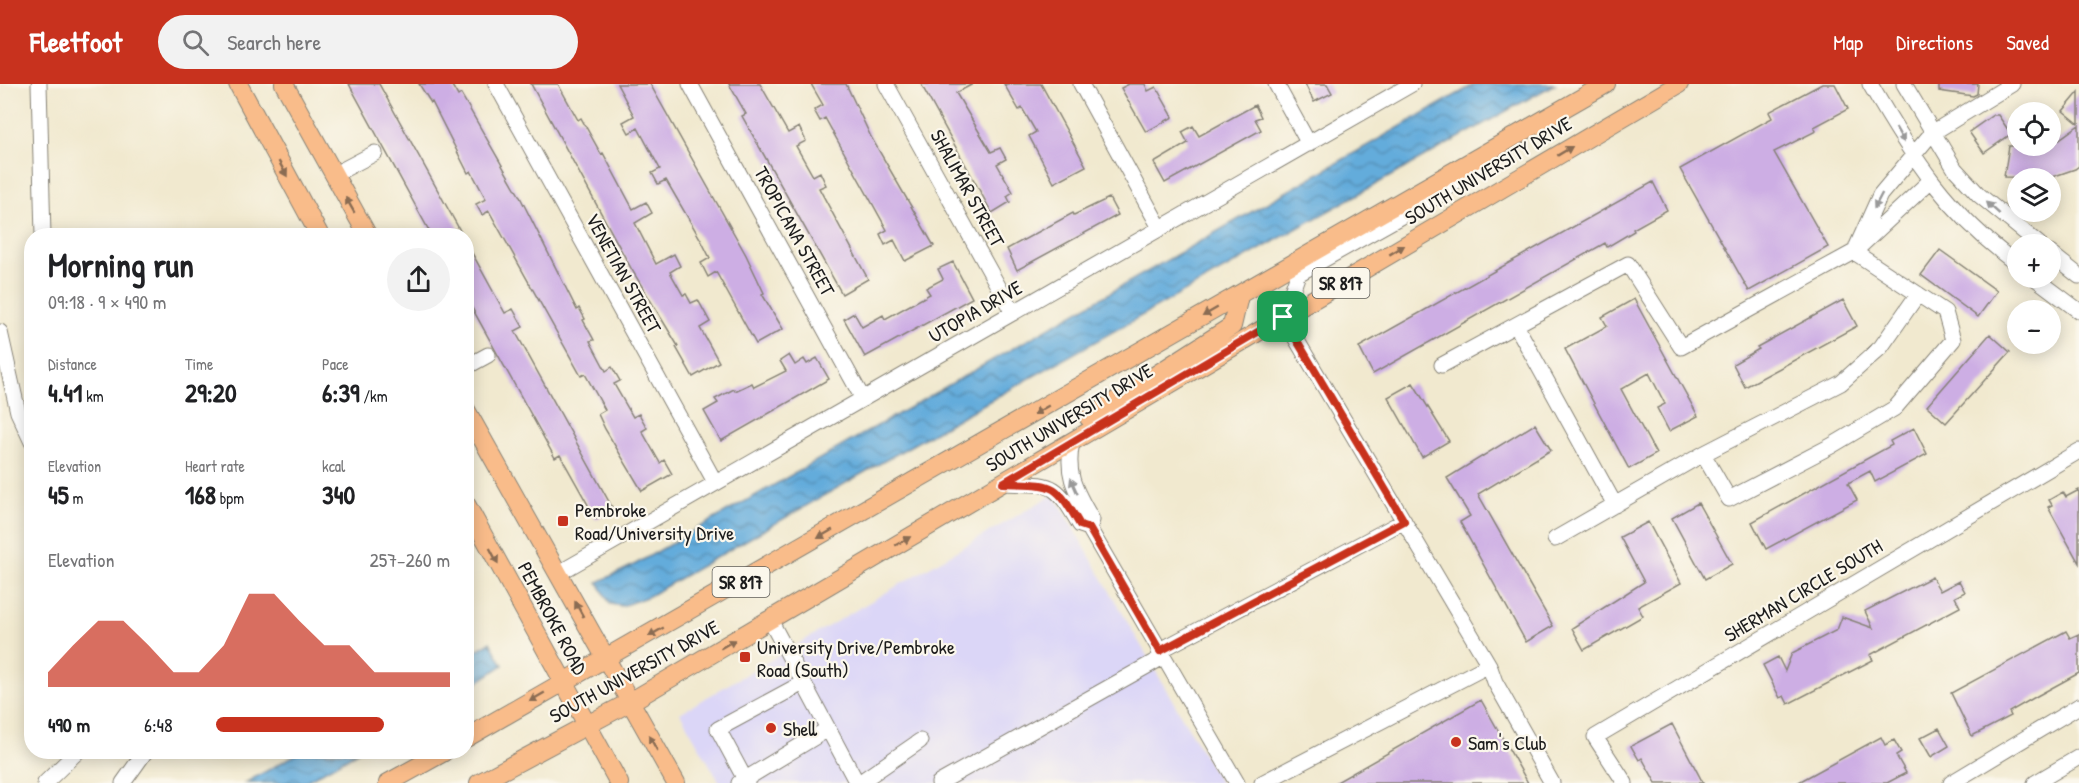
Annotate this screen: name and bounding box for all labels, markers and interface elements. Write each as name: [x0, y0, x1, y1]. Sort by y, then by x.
search box: [158, 15, 578, 69]
text: Fleetfoot: [30, 23, 122, 61]
icon: search: [179, 26, 212, 59]
text: Search here: [227, 27, 321, 57]
text: Map: [1833, 28, 1863, 57]
text: Directions: [1896, 28, 1973, 57]
text: Saved: [2006, 28, 2049, 57]
map controls: [2007, 102, 2061, 354]
button: locate: [2007, 102, 2061, 156]
street label: SOUTH UNIVERSITY DRIVE: [1400, 109, 1577, 231]
street label: SHALIMAR STREET: [925, 124, 1012, 252]
one-way arrow: [1894, 127, 1905, 143]
one-way arrow: [1557, 146, 1573, 157]
one-way arrow: [278, 160, 288, 177]
street label: TROPICANA STREET: [748, 161, 842, 301]
button: layers: [2007, 168, 2061, 222]
one-way arrow: [1873, 193, 1883, 210]
one-way arrow: [345, 197, 356, 213]
one-way arrow: [1986, 201, 2001, 215]
street label: VENETIAN STREET: [580, 208, 668, 338]
button: +: [2007, 234, 2061, 288]
text: Morning run: [48, 243, 194, 287]
one-way arrow: [1389, 245, 1405, 256]
button: share: [387, 248, 450, 311]
road number: SR 817: [1312, 268, 1370, 298]
street label: UTOPIA DRIVE: [923, 273, 1027, 349]
text: 09:18 · 9 × 490 m: [48, 288, 166, 315]
pin: [1257, 291, 1308, 342]
icon: arrive: [1266, 300, 1299, 333]
button: −: [2007, 300, 2061, 354]
one-way arrow: [1202, 307, 1218, 318]
text: Distance: [48, 353, 97, 375]
text: Time: [185, 353, 213, 375]
text: Pace: [322, 353, 349, 375]
street label: SOUTH UNIVERSITY DRIVE: [981, 356, 1158, 478]
text: 4.41: [48, 375, 83, 410]
text: 29:20: [185, 375, 237, 410]
text: 6:39: [322, 375, 360, 410]
text: km: [83, 385, 104, 407]
text: /km: [360, 385, 388, 407]
one-way arrow: [1032, 405, 1049, 415]
text: Elevation: [48, 455, 101, 477]
text: Heart rate: [185, 455, 245, 477]
text: kcal: [322, 455, 345, 477]
text: 45: [48, 477, 69, 512]
text: 168: [185, 477, 216, 512]
text: 340: [322, 477, 355, 512]
one-way arrow: [1070, 478, 1079, 495]
text: m: [69, 487, 83, 509]
text: bpm: [216, 487, 244, 509]
place label: Pembroke Road/University Drive: [575, 496, 734, 546]
marker: Pembroke Road/University Drive: [556, 514, 570, 528]
one-way arrow: [816, 529, 833, 539]
street label: SHERMAN CIRCLE SOUTH: [1719, 532, 1887, 648]
one-way arrow: [895, 536, 912, 546]
text: Elevation: [48, 546, 114, 573]
text: 257–260 m: [369, 546, 450, 573]
one-way arrow: [489, 548, 499, 565]
street label: PEMBROKE ROAD: [512, 557, 594, 680]
road number: SR 817: [712, 567, 770, 597]
one-way arrow: [574, 600, 584, 617]
street label: SOUTH UNIVERSITY DRIVE: [544, 613, 724, 729]
one-way arrow: [648, 626, 664, 637]
place label: University Drive/Pembroke Road (South): [757, 633, 955, 683]
one-way arrow: [720, 639, 736, 650]
marker: University Drive/Pembroke Road (South): [738, 650, 752, 664]
one-way arrow: [529, 691, 545, 702]
text: 490 m: [48, 711, 90, 738]
text: 6:48: [144, 711, 173, 738]
place label: Shell: [783, 715, 818, 742]
marker: Shell: [764, 721, 778, 735]
place label: Sam's Club: [1468, 729, 1547, 756]
one-way arrow: [648, 734, 658, 751]
marker: Sam's Club: [1449, 735, 1463, 749]

